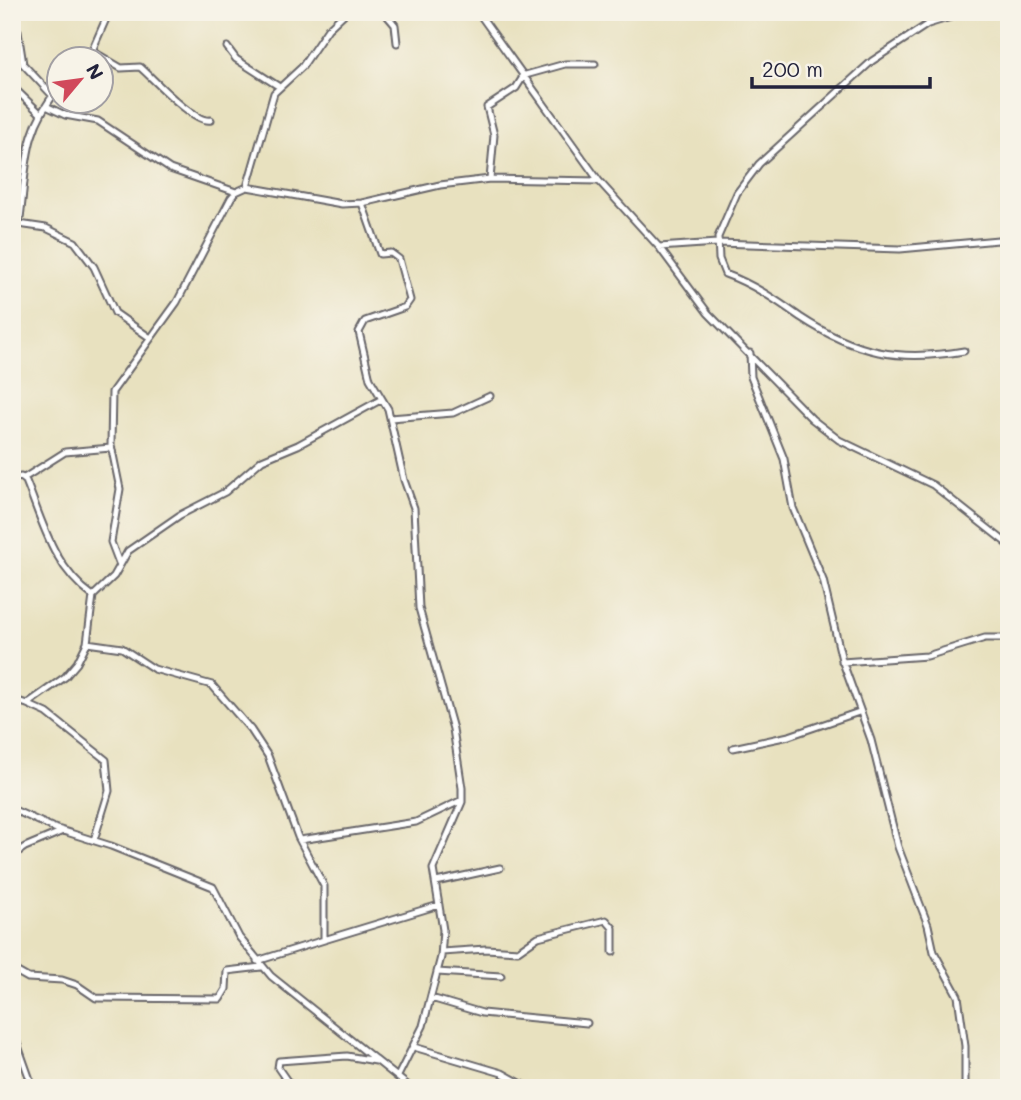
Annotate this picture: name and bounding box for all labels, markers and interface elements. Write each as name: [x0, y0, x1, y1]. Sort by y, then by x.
north arrow: [46, 46, 116, 116]
scale bar: [752, 46, 930, 90]
text: 200 m: [762, 55, 823, 82]
text: N: [81, 59, 110, 84]

